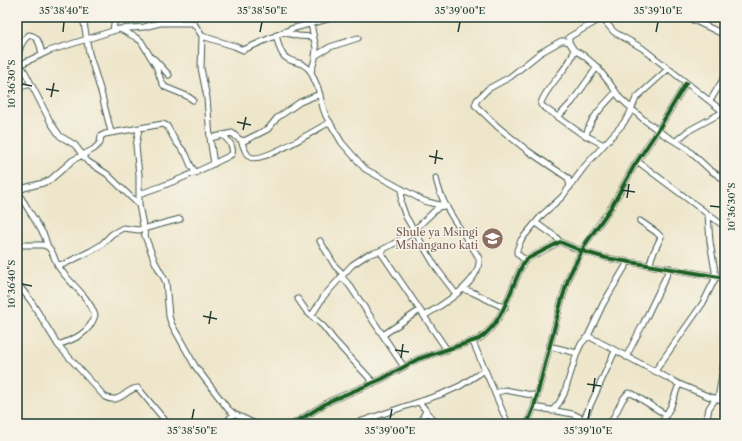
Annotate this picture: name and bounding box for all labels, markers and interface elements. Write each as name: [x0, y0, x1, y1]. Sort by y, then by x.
text: 35°38'40"E: [39, 4, 89, 17]
text: 35°38'50"E: [237, 4, 287, 17]
text: 35°39'00"E: [434, 4, 486, 17]
text: 35°39'10"E: [634, 4, 683, 17]
text: 10°36'30"S: [5, 60, 18, 108]
text: 10°36'30"S: [725, 183, 738, 231]
place label: Shule ya Msingi Mshangano kati: [395, 225, 479, 252]
school or university icon: Shule ya Msingi Mshangano kati: [480, 225, 506, 251]
text: 10°36'40"S: [5, 260, 18, 308]
text: 35°38'50"E: [167, 424, 217, 437]
text: 35°39'00"E: [364, 424, 416, 437]
text: 35°39'10"E: [564, 424, 613, 437]

